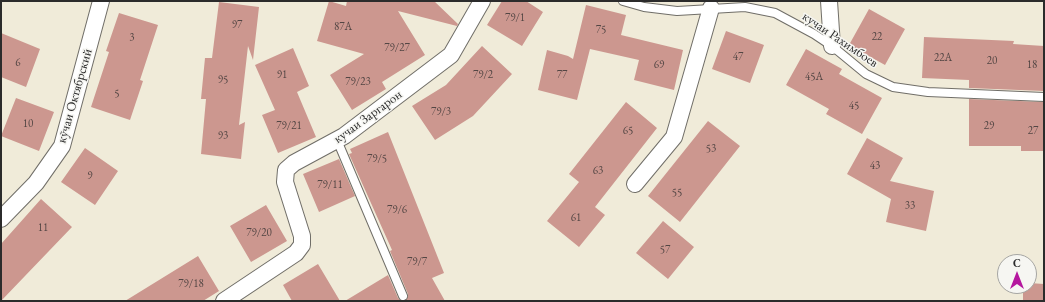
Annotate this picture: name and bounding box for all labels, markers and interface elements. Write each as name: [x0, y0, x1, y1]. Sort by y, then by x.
street label: кучаи Рахимбоев: [799, 9, 881, 71]
house number: 79/1: [505, 11, 525, 25]
house number: 97: [232, 18, 242, 32]
house number: 87А: [334, 20, 352, 34]
house number: 75: [596, 23, 606, 37]
house number: 22: [872, 30, 882, 44]
house number: 3: [129, 31, 135, 45]
house number: 79/27: [384, 41, 410, 55]
street label: кӯчаи Октябрский: [54, 47, 96, 145]
house number: 47: [733, 50, 743, 64]
house number: 22А: [934, 51, 952, 65]
house number: 20: [987, 54, 997, 68]
house number: 6: [15, 56, 21, 70]
house number: 69: [654, 58, 664, 72]
house number: 18: [1027, 58, 1037, 72]
house number: 91: [277, 68, 287, 82]
house number: 79/2: [473, 68, 493, 82]
house number: 77: [557, 68, 567, 82]
house number: 45А: [805, 70, 823, 84]
house number: 95: [218, 73, 228, 87]
house number: 79/23: [345, 75, 371, 89]
house number: 5: [114, 87, 120, 101]
street label: кучаи Заргарон: [331, 87, 405, 147]
house number: 45: [849, 99, 859, 113]
house number: 79/3: [431, 105, 451, 119]
house number: 10: [23, 117, 33, 131]
house number: 79/21: [276, 119, 302, 133]
house number: 29: [984, 119, 994, 133]
house number: 65: [623, 124, 633, 138]
house number: 27: [1028, 124, 1038, 138]
house number: 93: [218, 129, 228, 143]
house number: 53: [706, 142, 716, 156]
house number: 79/5: [367, 152, 387, 166]
house number: 43: [870, 159, 880, 173]
house number: 63: [593, 164, 603, 178]
house number: 9: [87, 169, 93, 183]
house number: 79/11: [317, 178, 343, 192]
house number: 55: [672, 186, 682, 200]
house number: 33: [905, 199, 915, 213]
house number: 79/6: [387, 203, 407, 217]
house number: 61: [571, 211, 581, 225]
house number: 11: [38, 221, 48, 235]
house number: 79/20: [246, 226, 272, 240]
house number: 57: [660, 243, 670, 257]
north arrow: [997, 254, 1037, 294]
house number: 79/7: [407, 255, 427, 269]
text: С: [1013, 256, 1021, 270]
house number: 79/18: [178, 277, 204, 291]

